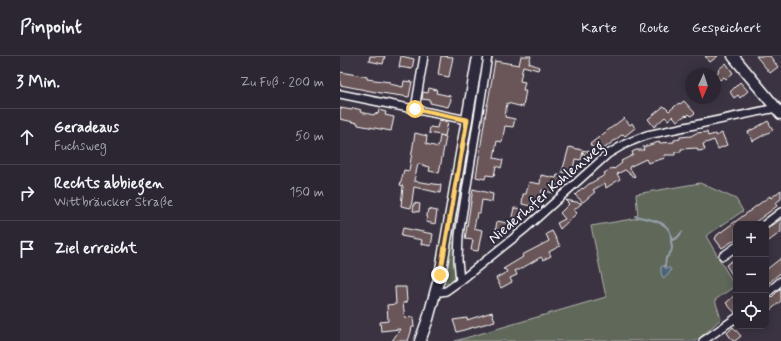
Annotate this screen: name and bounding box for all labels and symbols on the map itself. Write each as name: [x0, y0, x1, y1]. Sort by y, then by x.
north arrow: [685, 68, 721, 104]
route start: [406, 100, 424, 118]
street label: Niederhofer Kohlenweg: [484, 137, 610, 250]
route end: [431, 266, 449, 284]

